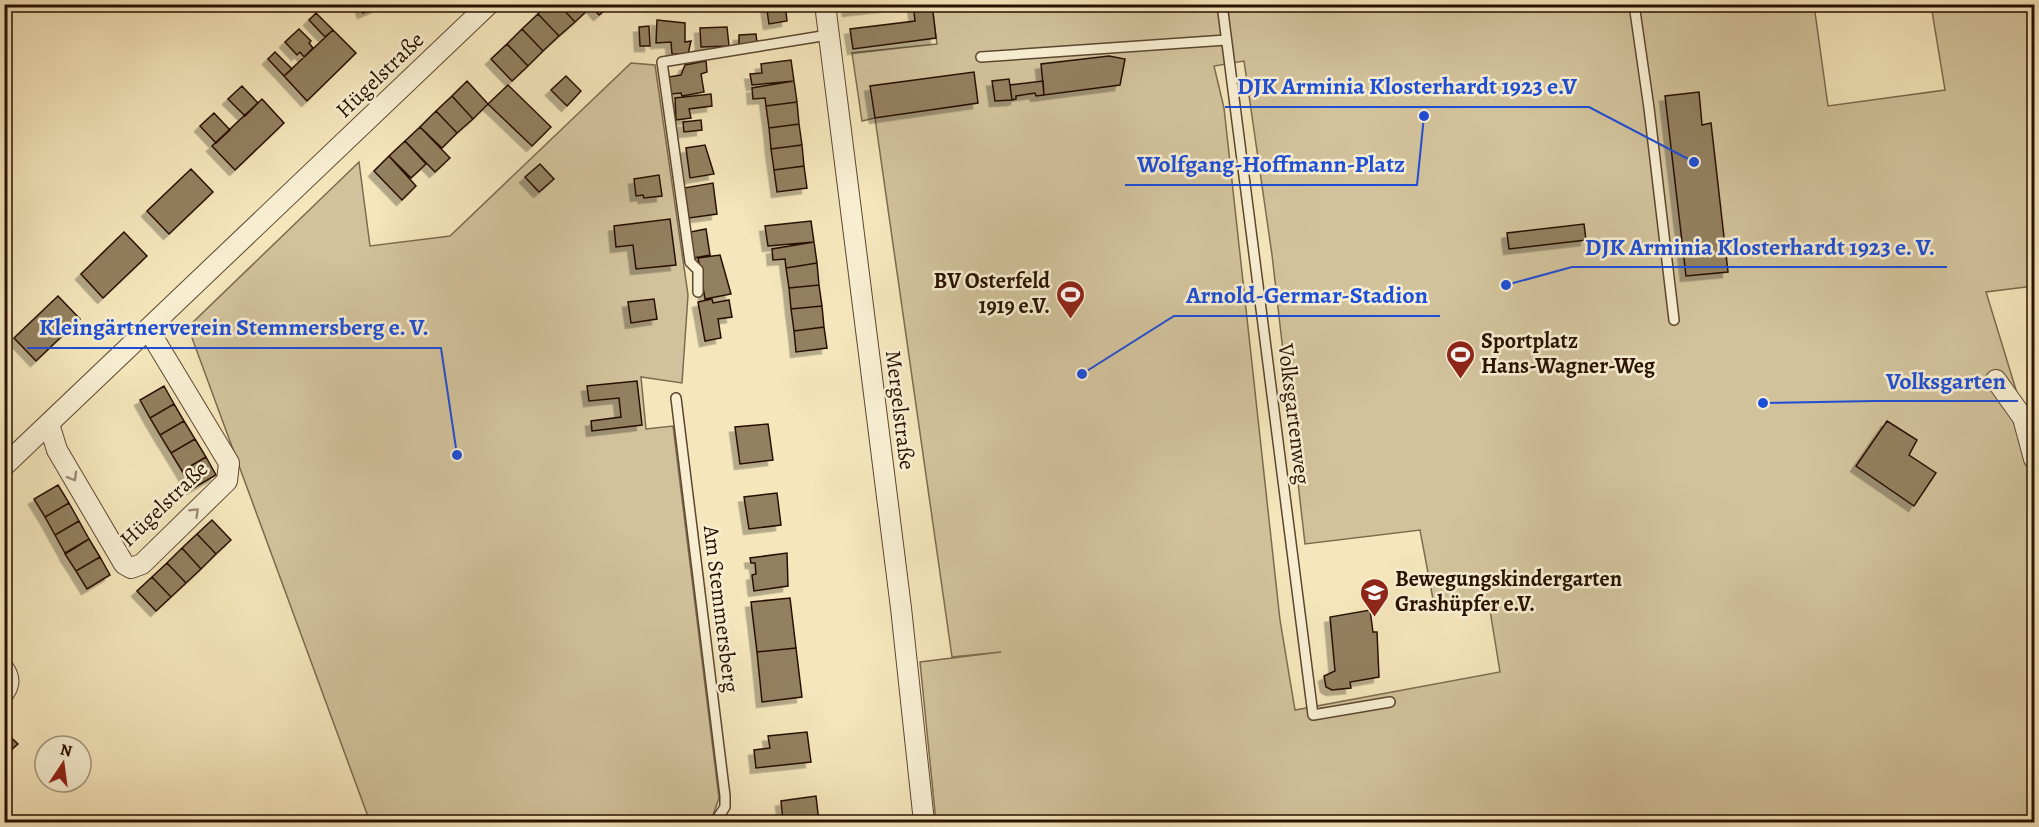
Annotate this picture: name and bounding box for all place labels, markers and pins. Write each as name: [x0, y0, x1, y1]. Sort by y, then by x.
callout: DJK Arminia Klosterhardt 1923 e.V: [1225, 65, 1589, 107]
callout: Wolfgang-Hoffmann-Platz: [1125, 143, 1417, 185]
callout: DJK Arminia Klosterhardt 1923 e. V.: [1572, 225, 1947, 267]
place label: BV Osterfeld 1919 e.V.: [933, 266, 1050, 321]
callout: Arnold-Germar-Stadion: [1174, 274, 1440, 316]
sports icon: BV Osterfeld 1919 e.V.: [1055, 278, 1087, 320]
callout: Kleingärtnerverein Stemmersberg e. V.: [27, 306, 441, 348]
place label: Sportplatz Hans-Wagner-Weg: [1481, 326, 1656, 381]
sports icon: Sportplatz Hans-Wagner-Weg: [1444, 338, 1476, 380]
callout: Volksgarten: [1874, 359, 2018, 401]
place label: Bewegungskindergarten Grashüpfer e.V.: [1395, 564, 1622, 619]
school or university icon: Bewegungskindergarten Grashüpfer e.V.: [1358, 576, 1390, 618]

